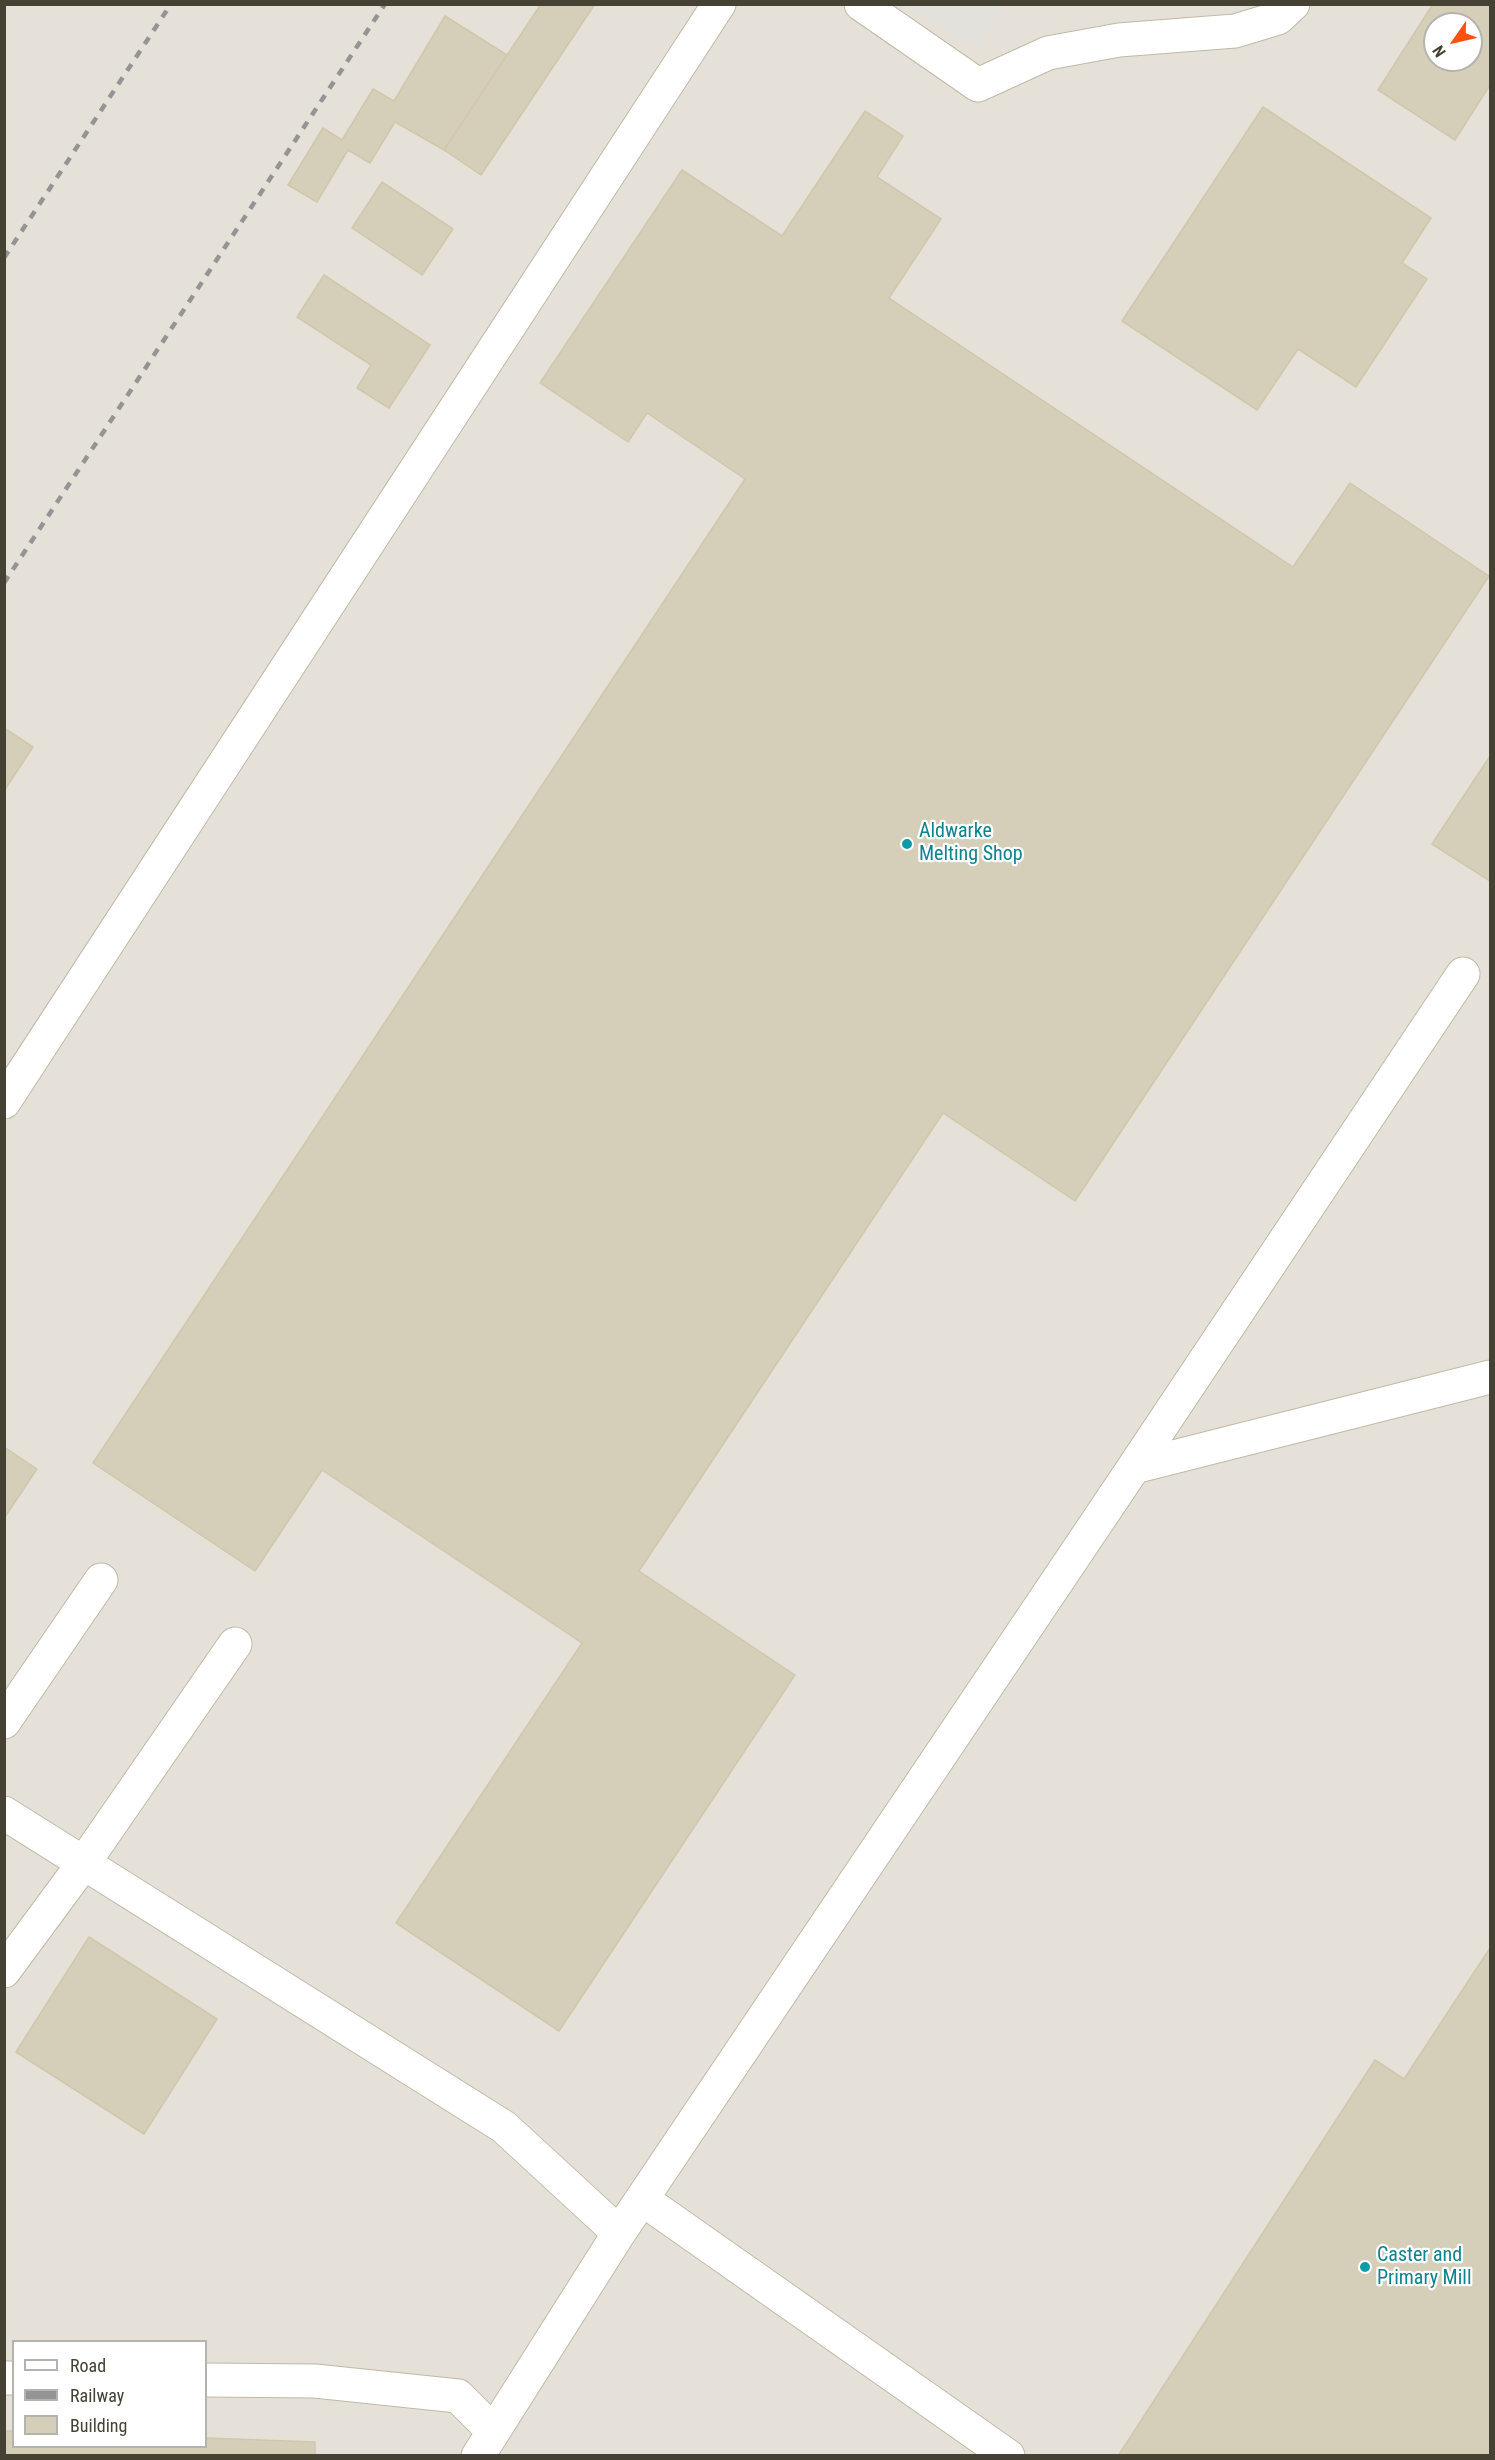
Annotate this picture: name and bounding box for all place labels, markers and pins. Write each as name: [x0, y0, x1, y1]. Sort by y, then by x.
place label: Aldwarke Melting Shop: [919, 820, 1023, 867]
marker: Aldwarke Melting Shop: [900, 837, 914, 851]
place label: Caster and Primary Mill: [1377, 2244, 1471, 2291]
marker: Caster and Primary Mill: [1358, 2260, 1372, 2274]

